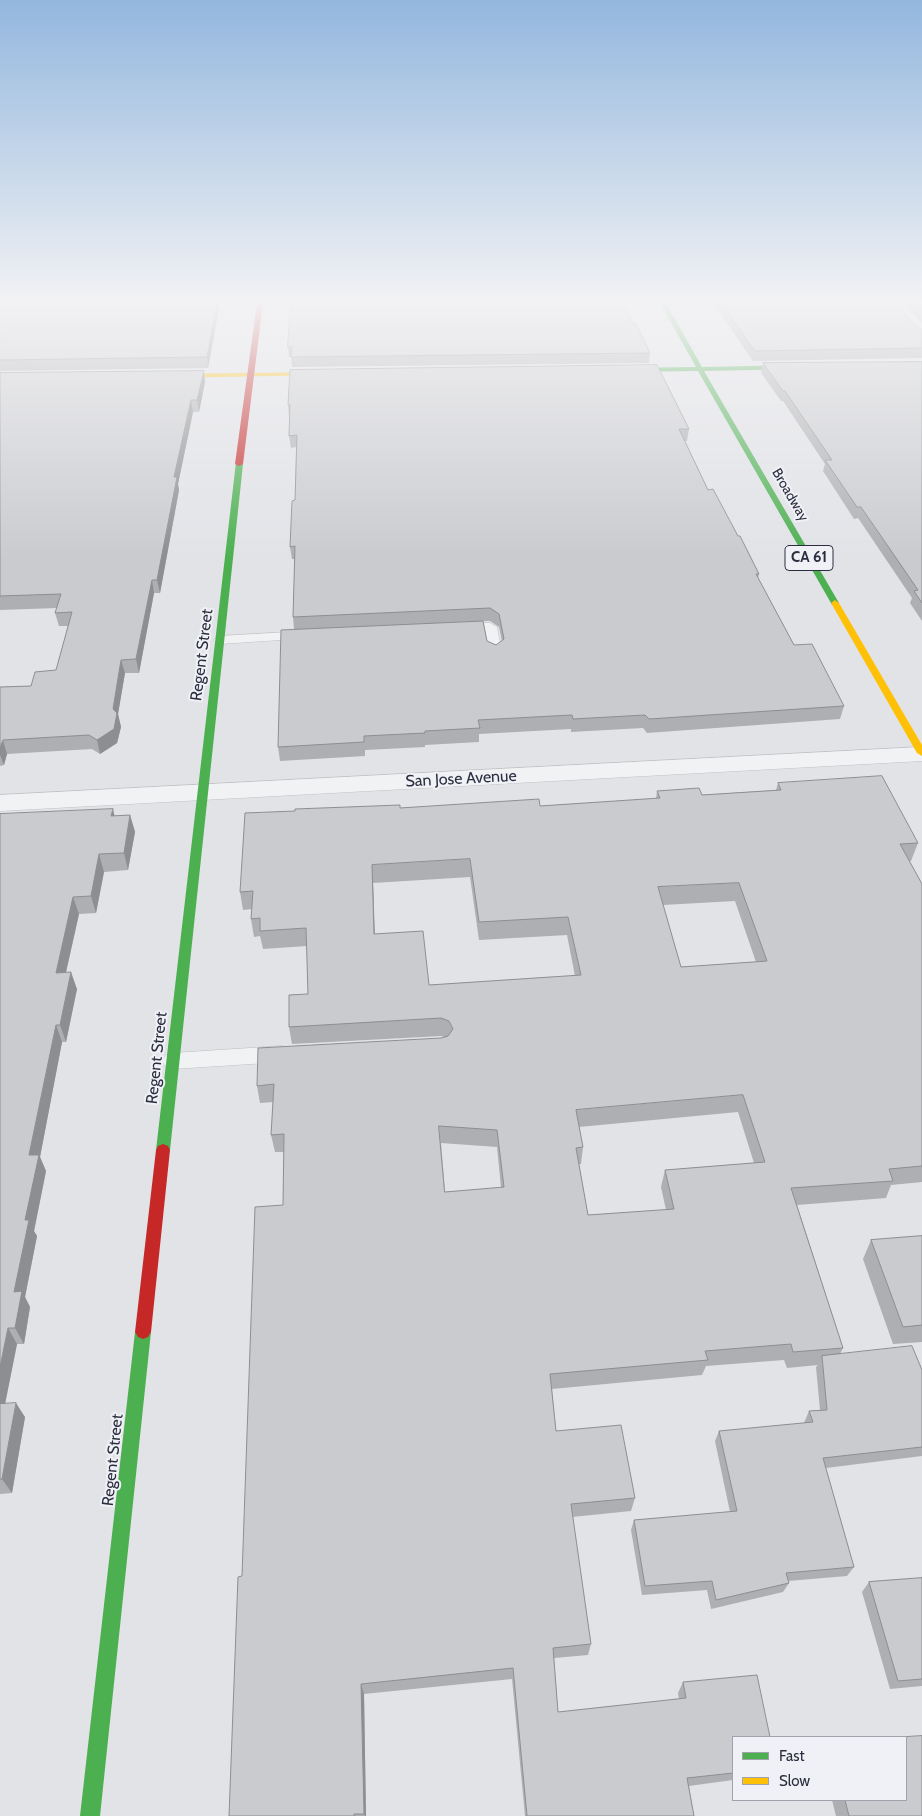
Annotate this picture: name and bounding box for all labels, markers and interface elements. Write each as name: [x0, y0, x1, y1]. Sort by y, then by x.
street label: Broadway: [768, 466, 812, 524]
road number: CA 61: [785, 546, 833, 570]
street label: Regent Street: [187, 608, 217, 702]
street label: San Jose Avenue: [405, 766, 517, 792]
street label: Regent Street: [143, 1011, 171, 1105]
street label: Regent Street: [99, 1413, 127, 1507]
legend: [732, 1736, 907, 1801]
text: Fast: [779, 1747, 804, 1765]
text: Slow: [779, 1772, 810, 1790]

